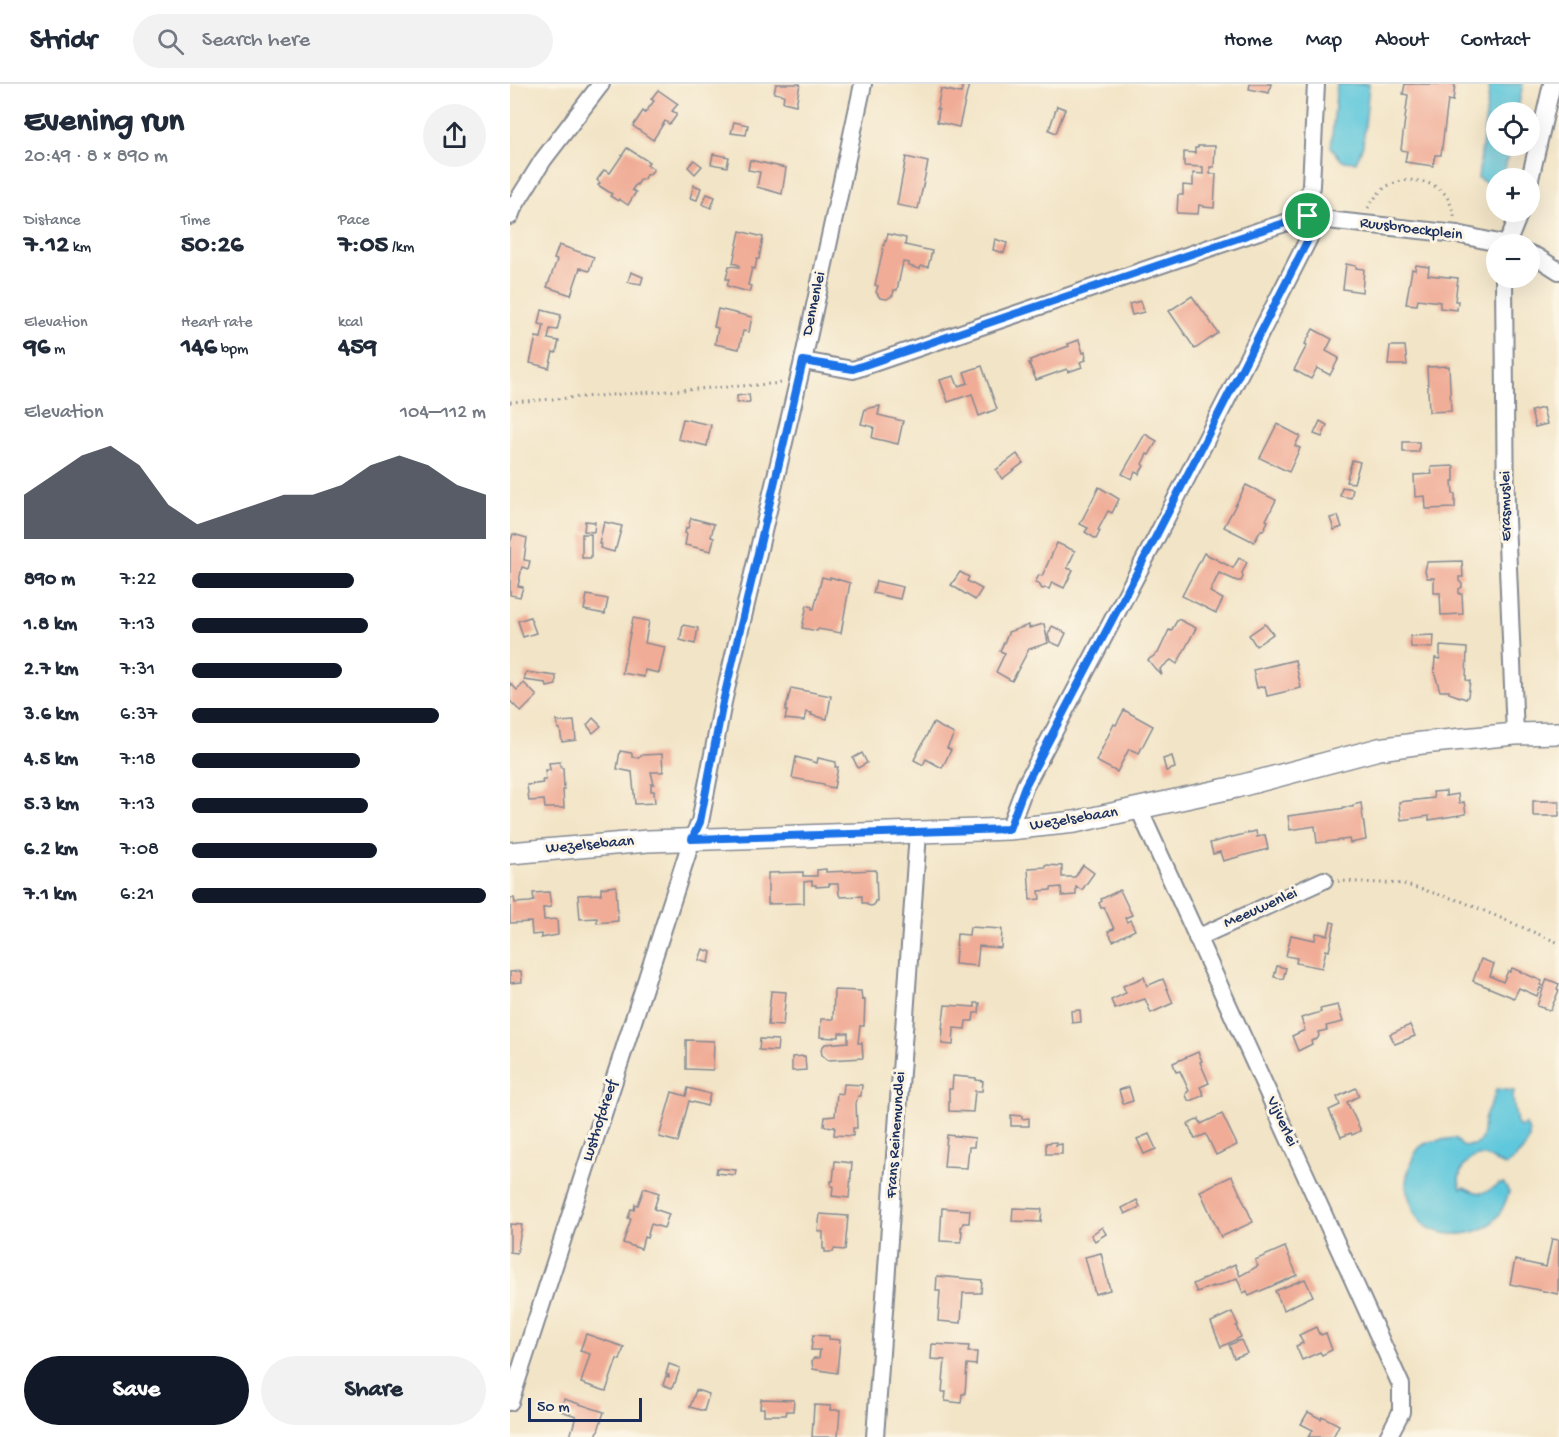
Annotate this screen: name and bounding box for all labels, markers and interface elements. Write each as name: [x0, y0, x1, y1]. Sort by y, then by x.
search box: [133, 14, 553, 68]
text: Stridr: [30, 25, 97, 58]
icon: search: [154, 25, 187, 58]
text: Search here: [202, 28, 310, 54]
text: Home: [1224, 29, 1272, 54]
text: Map: [1305, 29, 1342, 54]
text: About: [1375, 29, 1428, 54]
text: Contact: [1461, 29, 1529, 54]
map controls: [1486, 102, 1540, 288]
button: locate: [1486, 102, 1540, 156]
text: Evening run: [24, 104, 184, 142]
button: share: [423, 104, 486, 167]
text: 20:49 · 8 × 890 m: [24, 146, 168, 169]
button: +: [1486, 168, 1540, 222]
pin: [1282, 190, 1333, 241]
icon: arrive: [1291, 199, 1324, 232]
text: Distance: [24, 212, 81, 231]
text: Time: [181, 212, 210, 231]
text: Pace: [338, 212, 369, 231]
street label: Ruusbroeckplein: [1359, 214, 1464, 246]
text: 7.12: [24, 231, 69, 262]
text: 50:26: [181, 231, 244, 262]
text: 7:05: [338, 231, 388, 262]
button: −: [1486, 234, 1540, 288]
text: km: [69, 239, 91, 258]
text: /km: [388, 239, 414, 258]
street label: Dennenlei: [799, 270, 831, 339]
text: Elevation: [24, 314, 88, 333]
text: Heart rate: [181, 314, 253, 333]
text: kcal: [338, 314, 363, 333]
text: 96: [24, 333, 50, 364]
text: 146: [181, 333, 217, 364]
text: 459: [338, 333, 377, 364]
text: m: [50, 341, 65, 360]
text: bpm: [217, 341, 248, 360]
text: Elevation: [24, 402, 104, 425]
text: 104–112 m: [400, 402, 486, 425]
street label: Erasmuslei: [1497, 471, 1517, 541]
text: 890 m: [24, 569, 75, 592]
text: 7:22: [120, 569, 156, 592]
text: 1.8 km: [24, 614, 77, 637]
text: 7:13: [120, 614, 155, 637]
text: 2.7 km: [24, 659, 78, 682]
text: 7:31: [120, 659, 155, 682]
text: 3.6 km: [24, 704, 79, 727]
text: 6:37: [120, 704, 157, 727]
text: 4.5 km: [24, 749, 78, 772]
text: 7:18: [120, 749, 156, 772]
text: 5.3 km: [24, 794, 79, 817]
text: 7:13: [120, 794, 155, 817]
street label: Wezelsebaan: [1029, 804, 1120, 836]
street label: Wezelsebaan: [545, 833, 635, 859]
text: 6.2 km: [24, 839, 78, 862]
text: 7:08: [120, 839, 159, 862]
text: 7.1 km: [24, 884, 77, 907]
text: 6:21: [120, 884, 154, 907]
street label: Meeuwenlei: [1221, 884, 1301, 934]
street label: Frans Reinemundlei: [883, 1071, 911, 1200]
street label: Lusthofdreef: [579, 1077, 623, 1164]
street label: Vijverlei: [1261, 1093, 1301, 1150]
button: Save: [24, 1356, 249, 1425]
button: Share: [261, 1356, 486, 1425]
scale bar: [528, 1395, 642, 1422]
text: 50 m: [537, 1399, 570, 1418]

